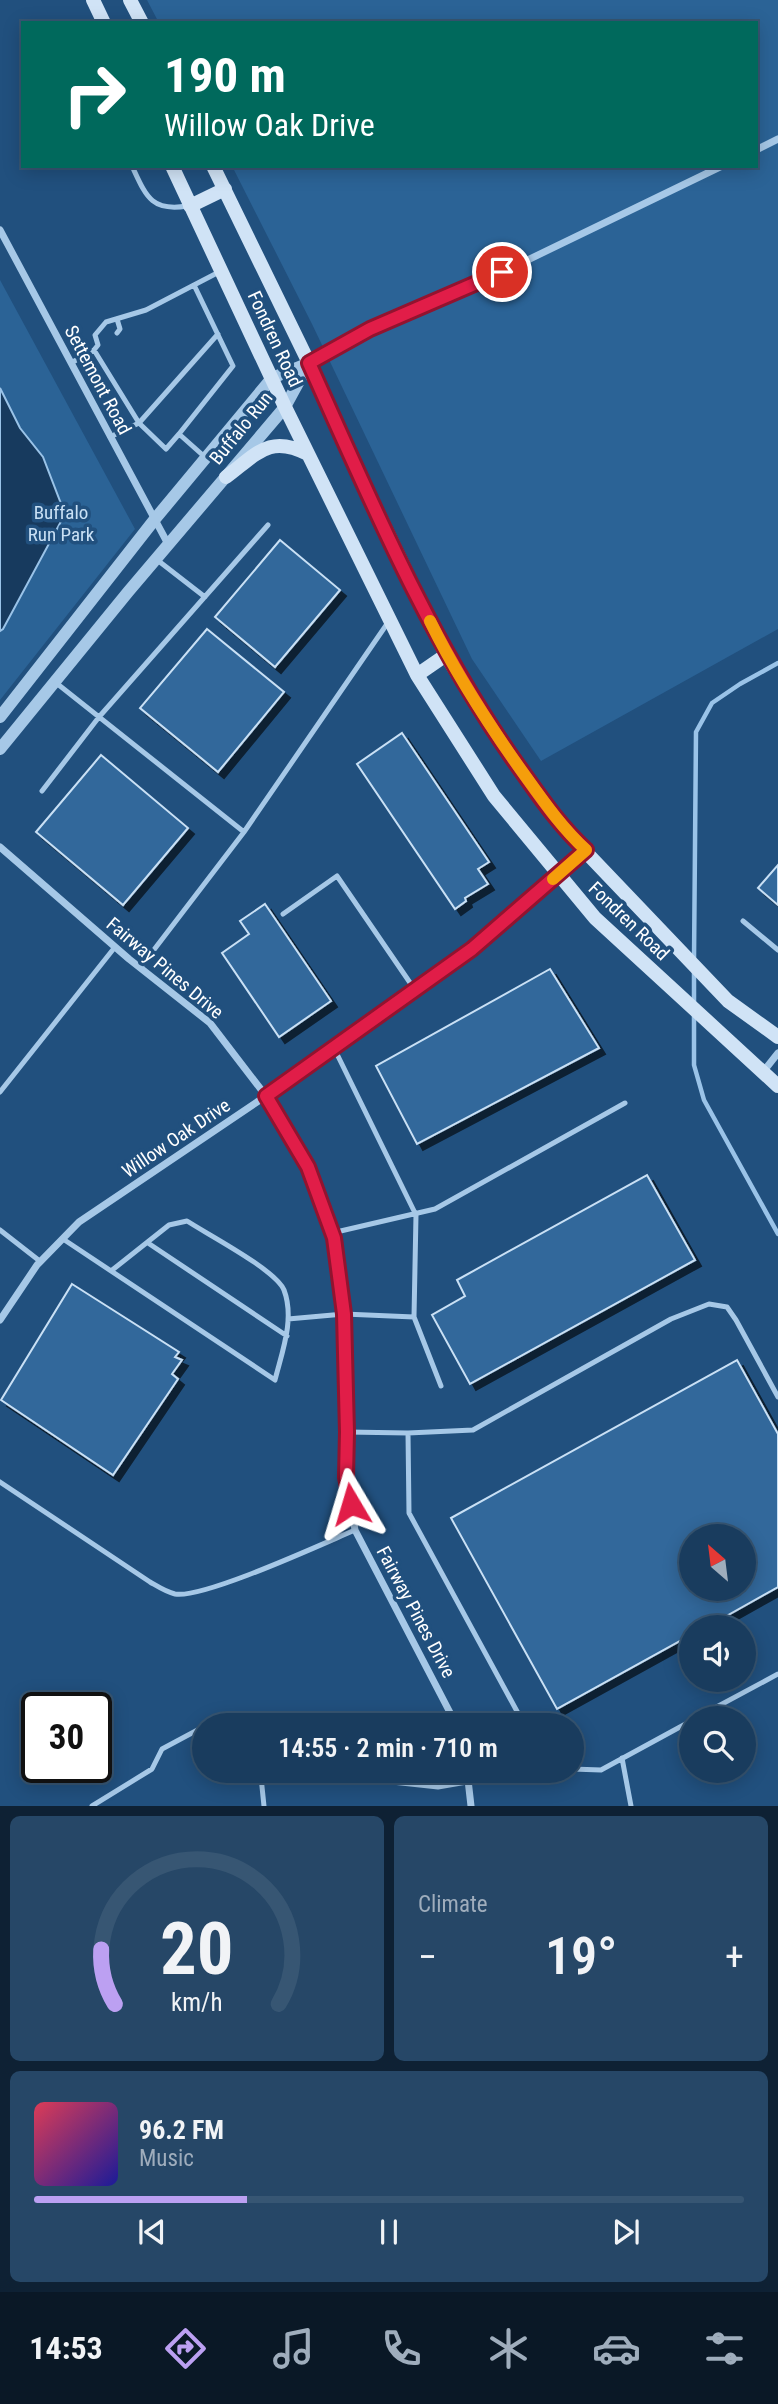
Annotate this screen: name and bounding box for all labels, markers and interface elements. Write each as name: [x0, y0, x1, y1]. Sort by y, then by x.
text: 190 m: [164, 47, 286, 104]
icon: right: [49, 49, 140, 140]
text: Willow Oak Drive: [164, 106, 375, 144]
pin: [472, 242, 532, 302]
icon: arrive: [483, 253, 521, 291]
street label: Fondren Road: [243, 287, 307, 391]
street label: Settemont Road: [60, 322, 136, 438]
street label: Buffalo Run: [205, 387, 277, 469]
park label: Buffalo Run Park: [28, 501, 95, 546]
street label: Fondren Road: [584, 877, 674, 965]
street label: Fairway Pines Drive: [102, 912, 228, 1024]
street label: Willow Oak Drive: [118, 1093, 234, 1183]
position arrow: [314, 1467, 388, 1541]
north arrow: [679, 1524, 756, 1601]
map controls: [679, 1524, 756, 1783]
street label: Fairway Pines Drive: [372, 1542, 460, 1682]
button: sound: [679, 1615, 756, 1692]
speed limit sign: 30: [21, 1692, 112, 1783]
button: search: [679, 1706, 756, 1783]
text: 14:55 · 2 min · 710 m: [278, 1733, 498, 1763]
text: Climate: [418, 1891, 488, 1918]
text: 20: [160, 1907, 234, 1993]
text: 19°: [545, 1926, 617, 1987]
text: −: [418, 1935, 437, 1979]
text: +: [725, 1935, 744, 1979]
text: km/h: [171, 1988, 223, 2017]
text: 96.2 FM: [139, 2115, 224, 2145]
text: Music: [139, 2145, 194, 2172]
icon: previous: [133, 2213, 171, 2251]
icon: pause: [370, 2213, 408, 2251]
icon: next: [607, 2213, 645, 2251]
icon: directions: [161, 2324, 210, 2373]
icon: music: [269, 2324, 318, 2373]
icon: phone: [377, 2324, 426, 2373]
icon: climate: [484, 2324, 533, 2373]
icon: car: [592, 2324, 641, 2373]
icon: filters: [700, 2324, 749, 2373]
text: 14:53: [29, 2329, 103, 2367]

